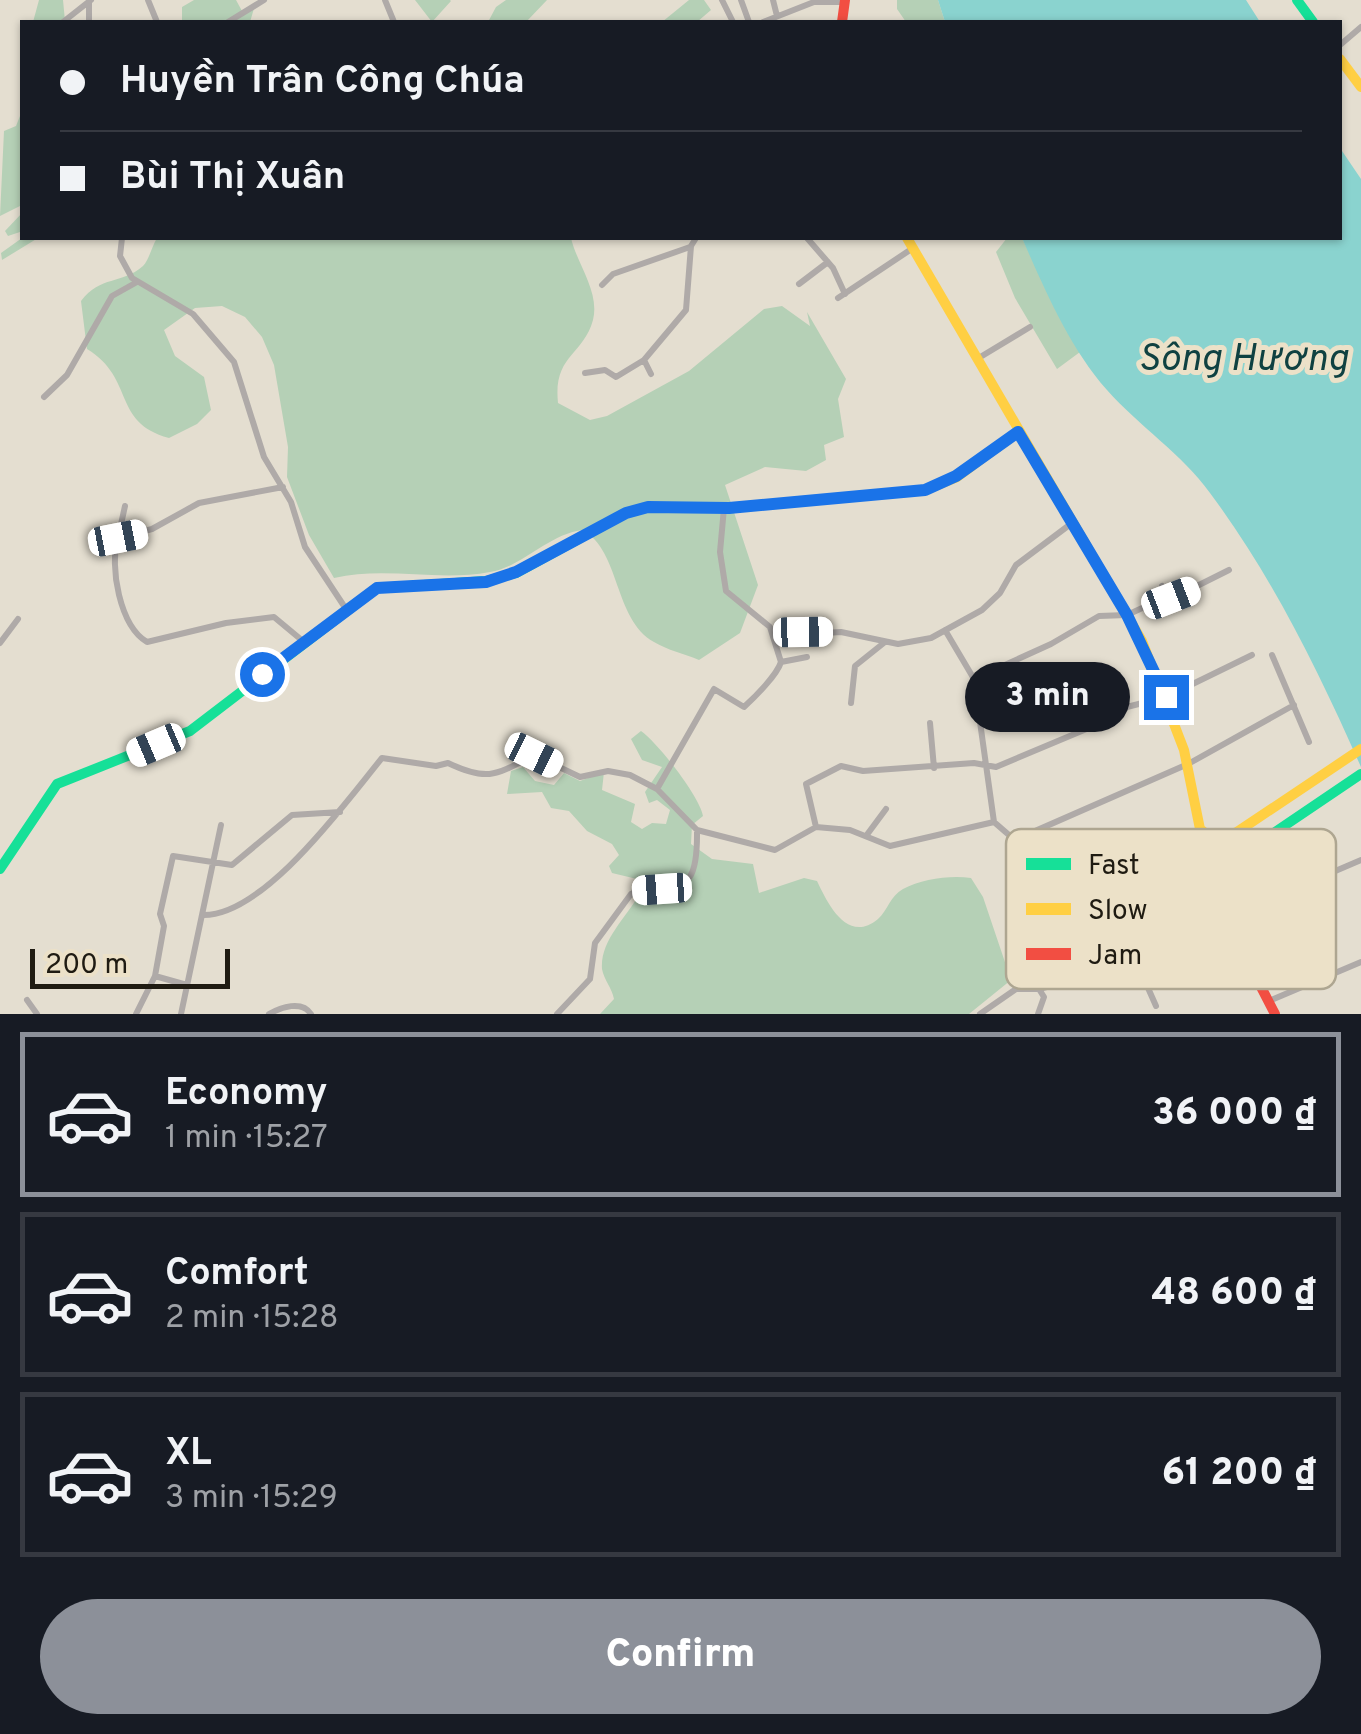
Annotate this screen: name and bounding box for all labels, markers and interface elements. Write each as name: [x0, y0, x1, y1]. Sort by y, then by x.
text: Huyền Trân Công Chúa: [120, 58, 525, 107]
text: Bùi Thị Xuân: [120, 154, 345, 203]
water label: Sông Hương: [1138, 336, 1348, 385]
car: [86, 518, 150, 558]
car: [1138, 573, 1204, 623]
car: [773, 616, 833, 648]
route start: [240, 652, 285, 697]
callout: 3 min: [966, 662, 1131, 732]
route end: [1144, 675, 1189, 720]
text: 3 min: [1005, 677, 1090, 717]
car: [123, 719, 189, 771]
car: [500, 728, 568, 782]
legend: [1006, 829, 1336, 989]
text: Fast: [1088, 849, 1140, 885]
car: [631, 872, 693, 906]
text: Slow: [1088, 894, 1147, 930]
text: Jam: [1088, 939, 1142, 975]
scale bar: [30, 944, 230, 988]
text: 200 m: [45, 948, 128, 984]
icon: car: [45, 1070, 135, 1160]
text: Economy: [165, 1070, 327, 1119]
text: 36 000 ₫: [1152, 1090, 1316, 1139]
text: 1 min · 15:27: [165, 1119, 328, 1159]
icon: car: [45, 1250, 135, 1340]
text: Comfort: [165, 1250, 309, 1299]
text: 48 600 ₫: [1151, 1270, 1316, 1319]
text: 2 min · 15:28: [165, 1299, 339, 1339]
icon: car: [45, 1430, 135, 1520]
text: XL: [165, 1430, 212, 1479]
text: 61 200 ₫: [1162, 1450, 1316, 1499]
text: 3 min · 15:29: [165, 1479, 338, 1519]
button: Confirm: [40, 1599, 1321, 1714]

